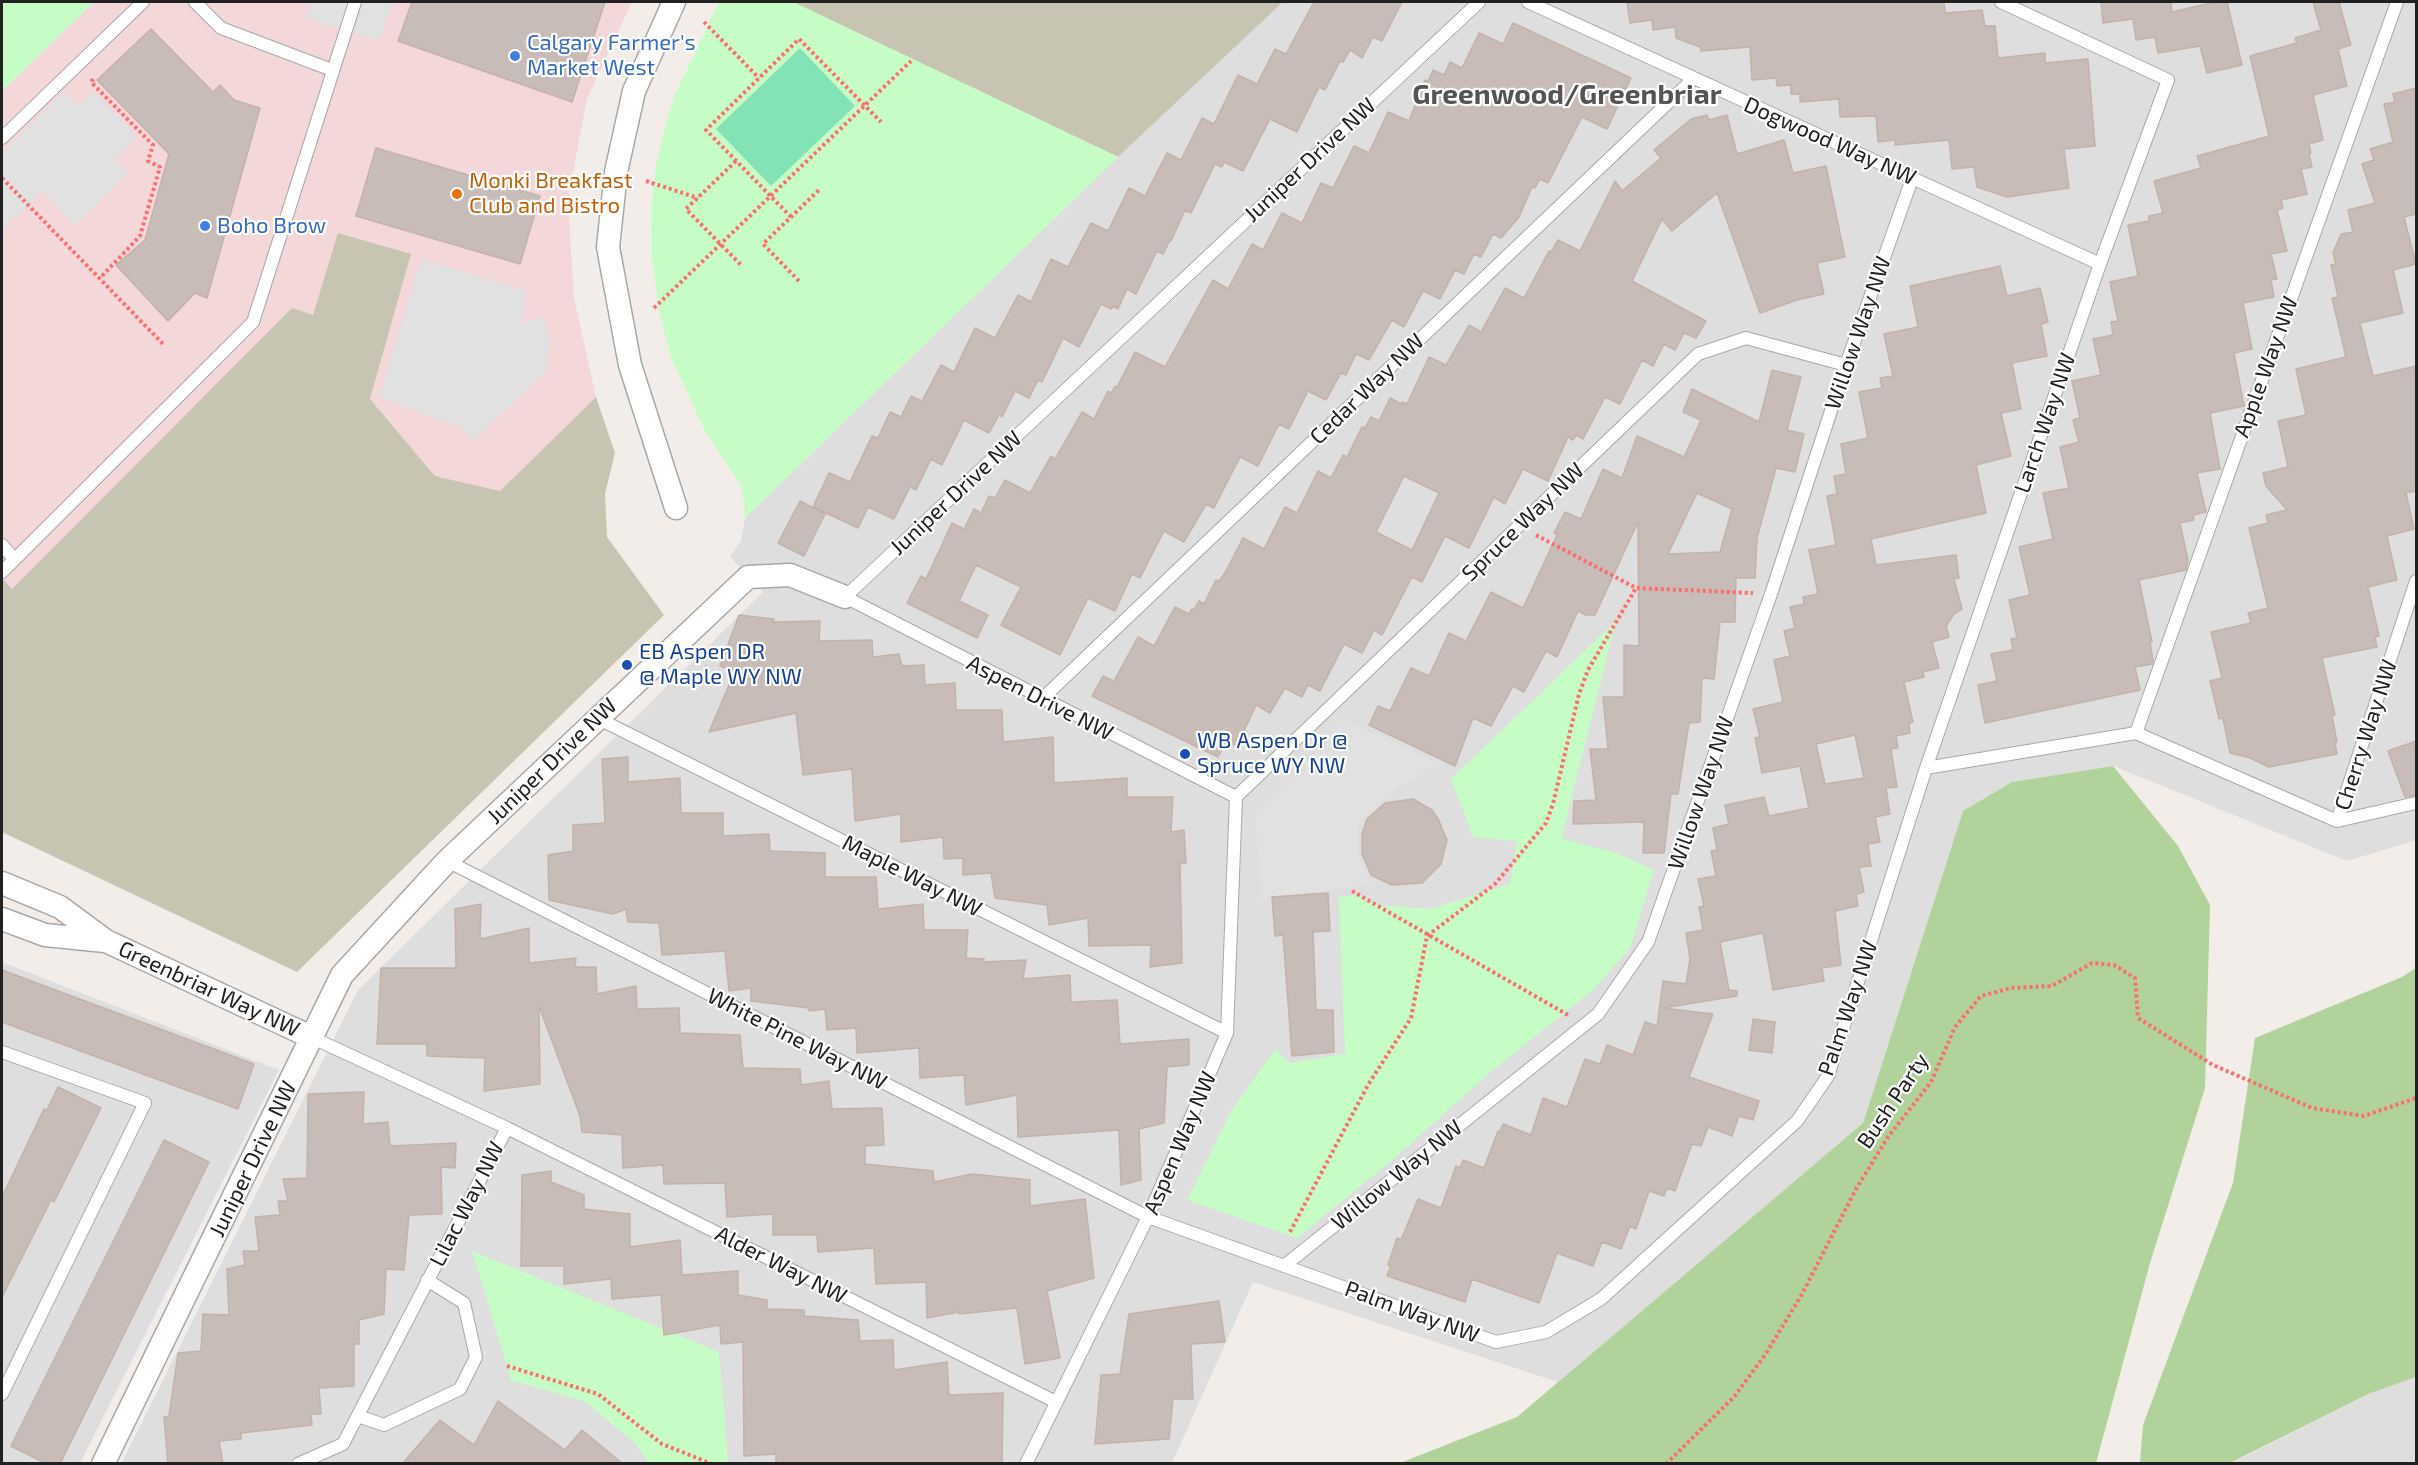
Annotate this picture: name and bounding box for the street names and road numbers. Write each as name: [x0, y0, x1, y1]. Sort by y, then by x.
street label: Dogwood Way NW: [1740, 91, 1920, 191]
street label: Juniper Drive NW: [1239, 92, 1381, 228]
street label: Willow Way NW: [1819, 253, 1897, 413]
street label: Apple Way NW: [2228, 293, 2304, 441]
street label: Cedar Way NW: [1304, 328, 1430, 450]
street label: Larch Way NW: [2009, 350, 2081, 496]
street label: Juniper Drive NW: [885, 425, 1027, 561]
street label: Spruce Way NW: [1457, 457, 1589, 587]
street label: Aspen Drive NW: [962, 650, 1118, 746]
street label: Cherry Way NW: [2329, 656, 2403, 814]
street label: Juniper Drive NW: [482, 692, 622, 830]
street label: Willow Way NW: [1662, 713, 1740, 873]
street label: Maple Way NW: [838, 830, 986, 922]
street label: Greenbriar Way NW: [114, 935, 304, 1043]
street label: Palm Way NW: [1813, 937, 1883, 1079]
street label: White Pine Way NW: [703, 982, 891, 1096]
street label: Bush Party: [1852, 1048, 1934, 1154]
street label: Aspen Way NW: [1138, 1068, 1222, 1218]
street label: Juniper Drive NW: [204, 1077, 302, 1241]
street label: Willow Way NW: [1326, 1114, 1468, 1236]
street label: Lilac Way NW: [424, 1137, 510, 1271]
street label: Alder Way NW: [711, 1221, 851, 1309]
street label: Palm Way NW: [1341, 1275, 1483, 1349]

